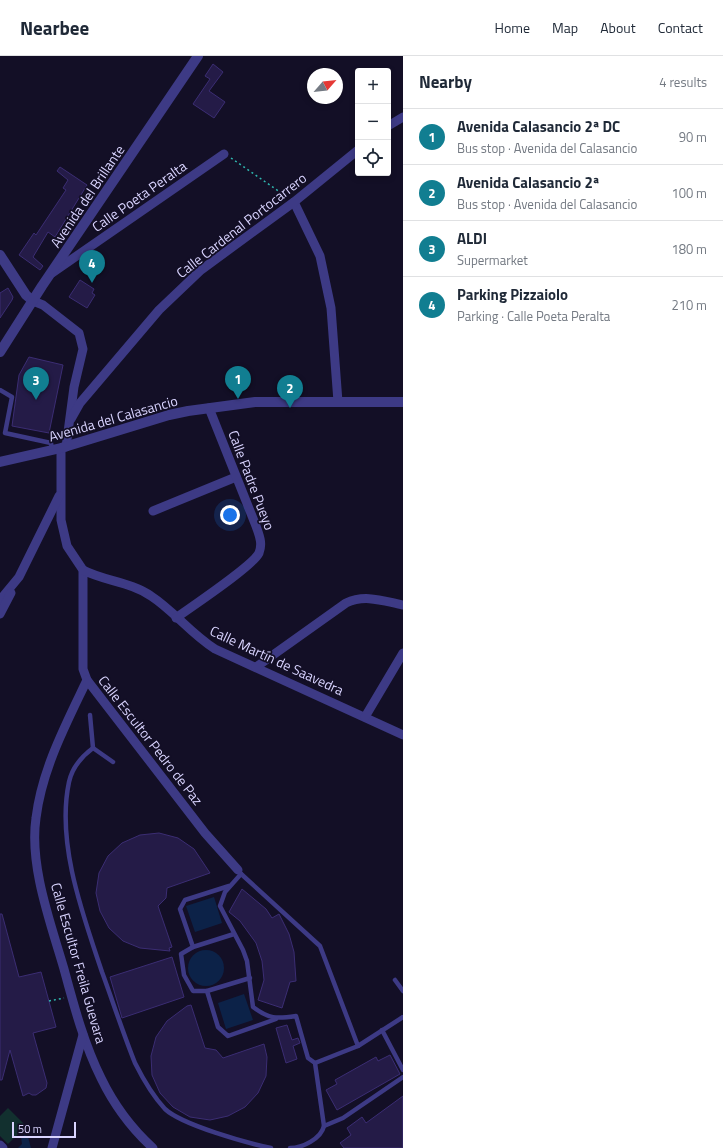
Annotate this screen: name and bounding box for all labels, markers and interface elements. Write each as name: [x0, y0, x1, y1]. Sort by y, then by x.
text: Nearbee: [20, 13, 89, 42]
text: Home: [495, 17, 530, 38]
text: Map: [552, 17, 578, 38]
text: About: [600, 17, 636, 38]
text: Contact: [658, 17, 703, 38]
north arrow: [307, 68, 343, 104]
map controls: [355, 68, 391, 176]
button: +: [355, 68, 391, 104]
text: Nearby: [419, 69, 472, 95]
text: 4 results: [659, 72, 707, 92]
button: −: [355, 104, 391, 140]
text: Avenida Calasancio 2ª DC: [457, 115, 620, 138]
text: 1: [428, 127, 436, 147]
text: 90 m: [679, 127, 707, 147]
text: Bus stop · Avenida del Calasancio: [457, 138, 637, 158]
street label: Avenida del Brillante: [45, 140, 129, 252]
button: locate: [355, 140, 391, 176]
street label: Calle Poeta Peralta: [87, 155, 191, 237]
street label: Calle Cardenal Portocarrero: [171, 167, 311, 283]
text: Avenida Calasancio 2ª: [457, 171, 599, 194]
text: 2: [428, 183, 436, 203]
text: 100 m: [671, 183, 707, 203]
text: Bus stop · Avenida del Calasancio: [457, 194, 637, 214]
text: ALDI: [457, 227, 487, 250]
text: 3: [428, 239, 436, 259]
text: 180 m: [671, 239, 707, 259]
pin: 4: [79, 250, 105, 283]
text: Supermarket: [457, 250, 528, 270]
text: Parking Pizzaiolo: [457, 283, 568, 306]
text: 4: [428, 295, 436, 315]
text: 210 m: [671, 295, 707, 315]
text: Parking · Calle Poeta Peralta: [457, 306, 610, 326]
pin: 1: [225, 366, 251, 399]
pin: 3: [23, 367, 49, 400]
pin: 2: [277, 375, 303, 408]
street label: Avenida del Calasancio: [46, 390, 180, 446]
street label: Calle Padre Pueyo: [223, 427, 281, 533]
your location: [220, 505, 240, 525]
street label: Calle Martín de Saavedra: [207, 620, 347, 700]
street label: Calle Escultor Pedro de Paz: [94, 671, 208, 809]
street label: Calle Escultor Freila Guevara: [46, 880, 112, 1046]
scale bar: [12, 1120, 76, 1139]
text: 50 m: [18, 1121, 42, 1137]

